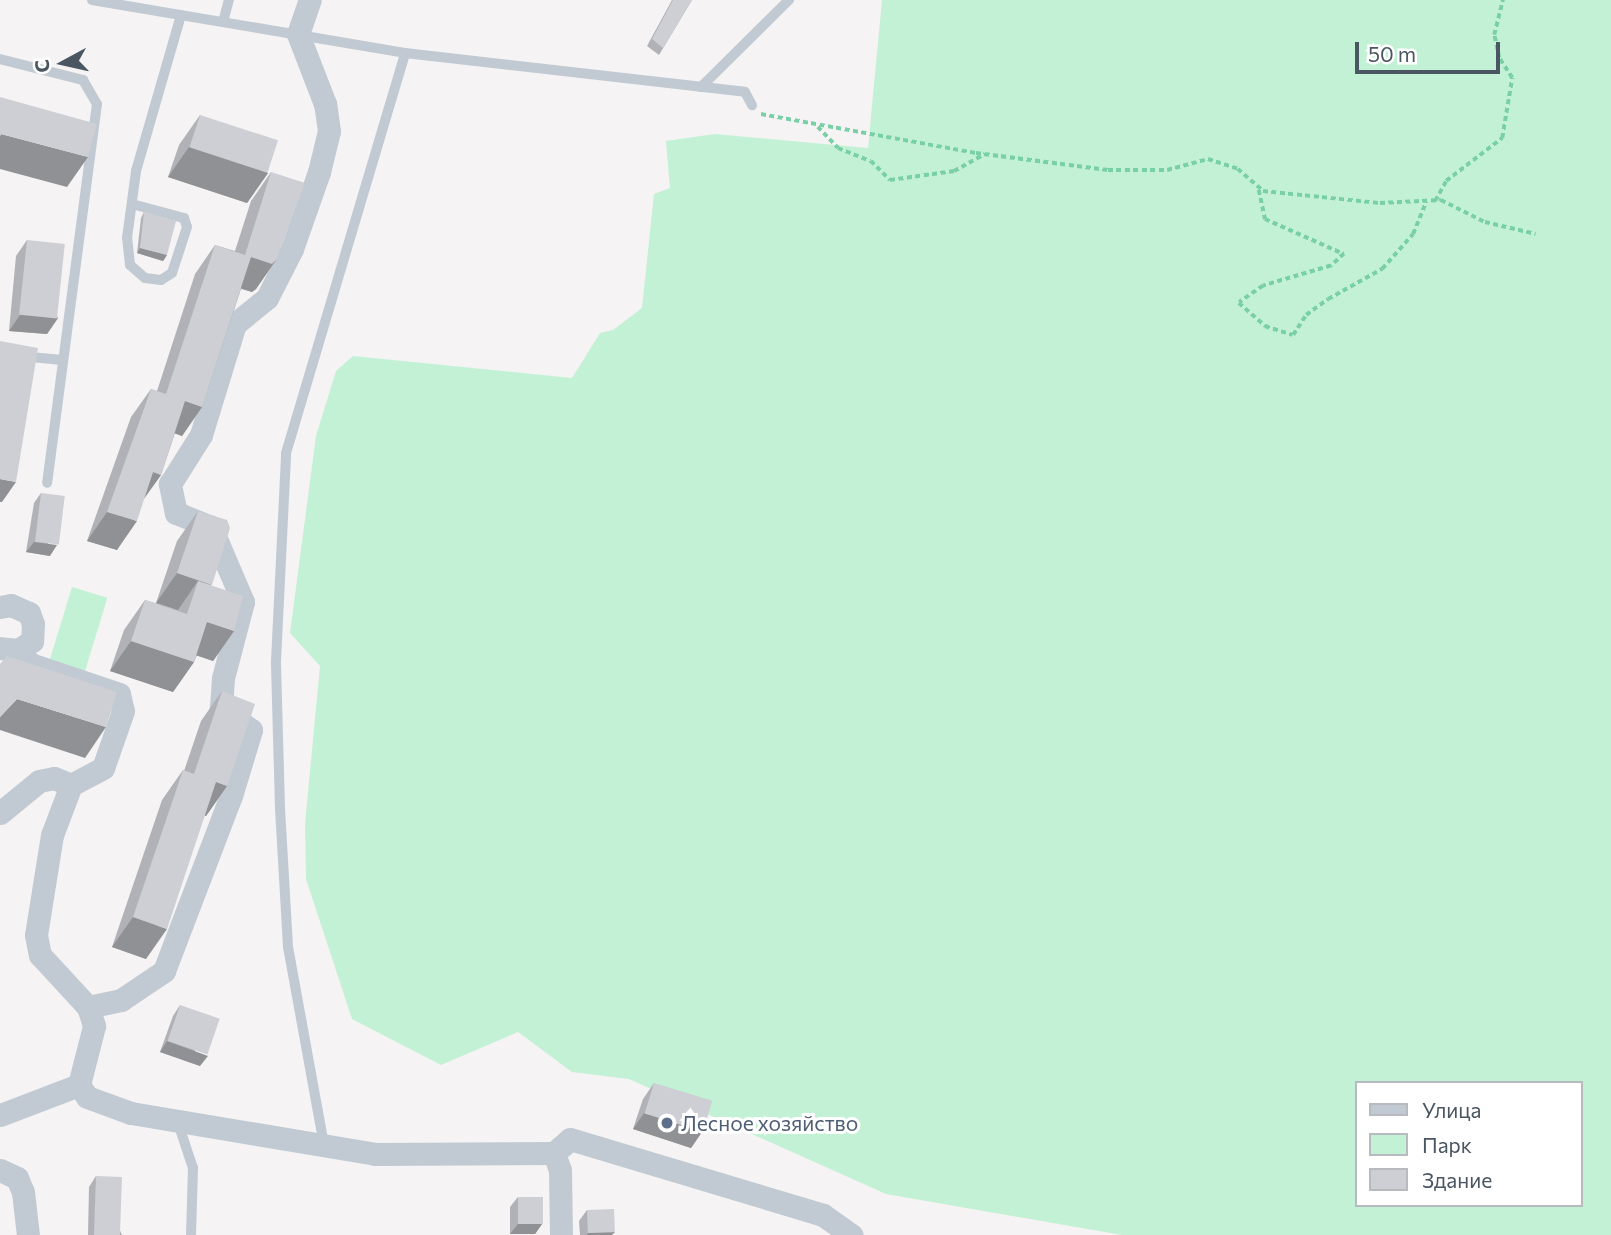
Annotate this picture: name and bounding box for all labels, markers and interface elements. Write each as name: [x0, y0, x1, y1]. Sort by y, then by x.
north arrow: [28, 28, 98, 98]
scale bar: [1359, 28, 1504, 72]
text: 50 m: [1368, 41, 1416, 66]
text: С: [29, 58, 54, 74]
legend: [1356, 1081, 1583, 1207]
text: Улица: [1422, 1097, 1481, 1122]
place label: Лесное хозяйство: [681, 1110, 858, 1136]
marker: Лесное хозяйство: [659, 1115, 675, 1131]
text: Парк: [1422, 1132, 1472, 1157]
text: Здание: [1422, 1167, 1492, 1192]

